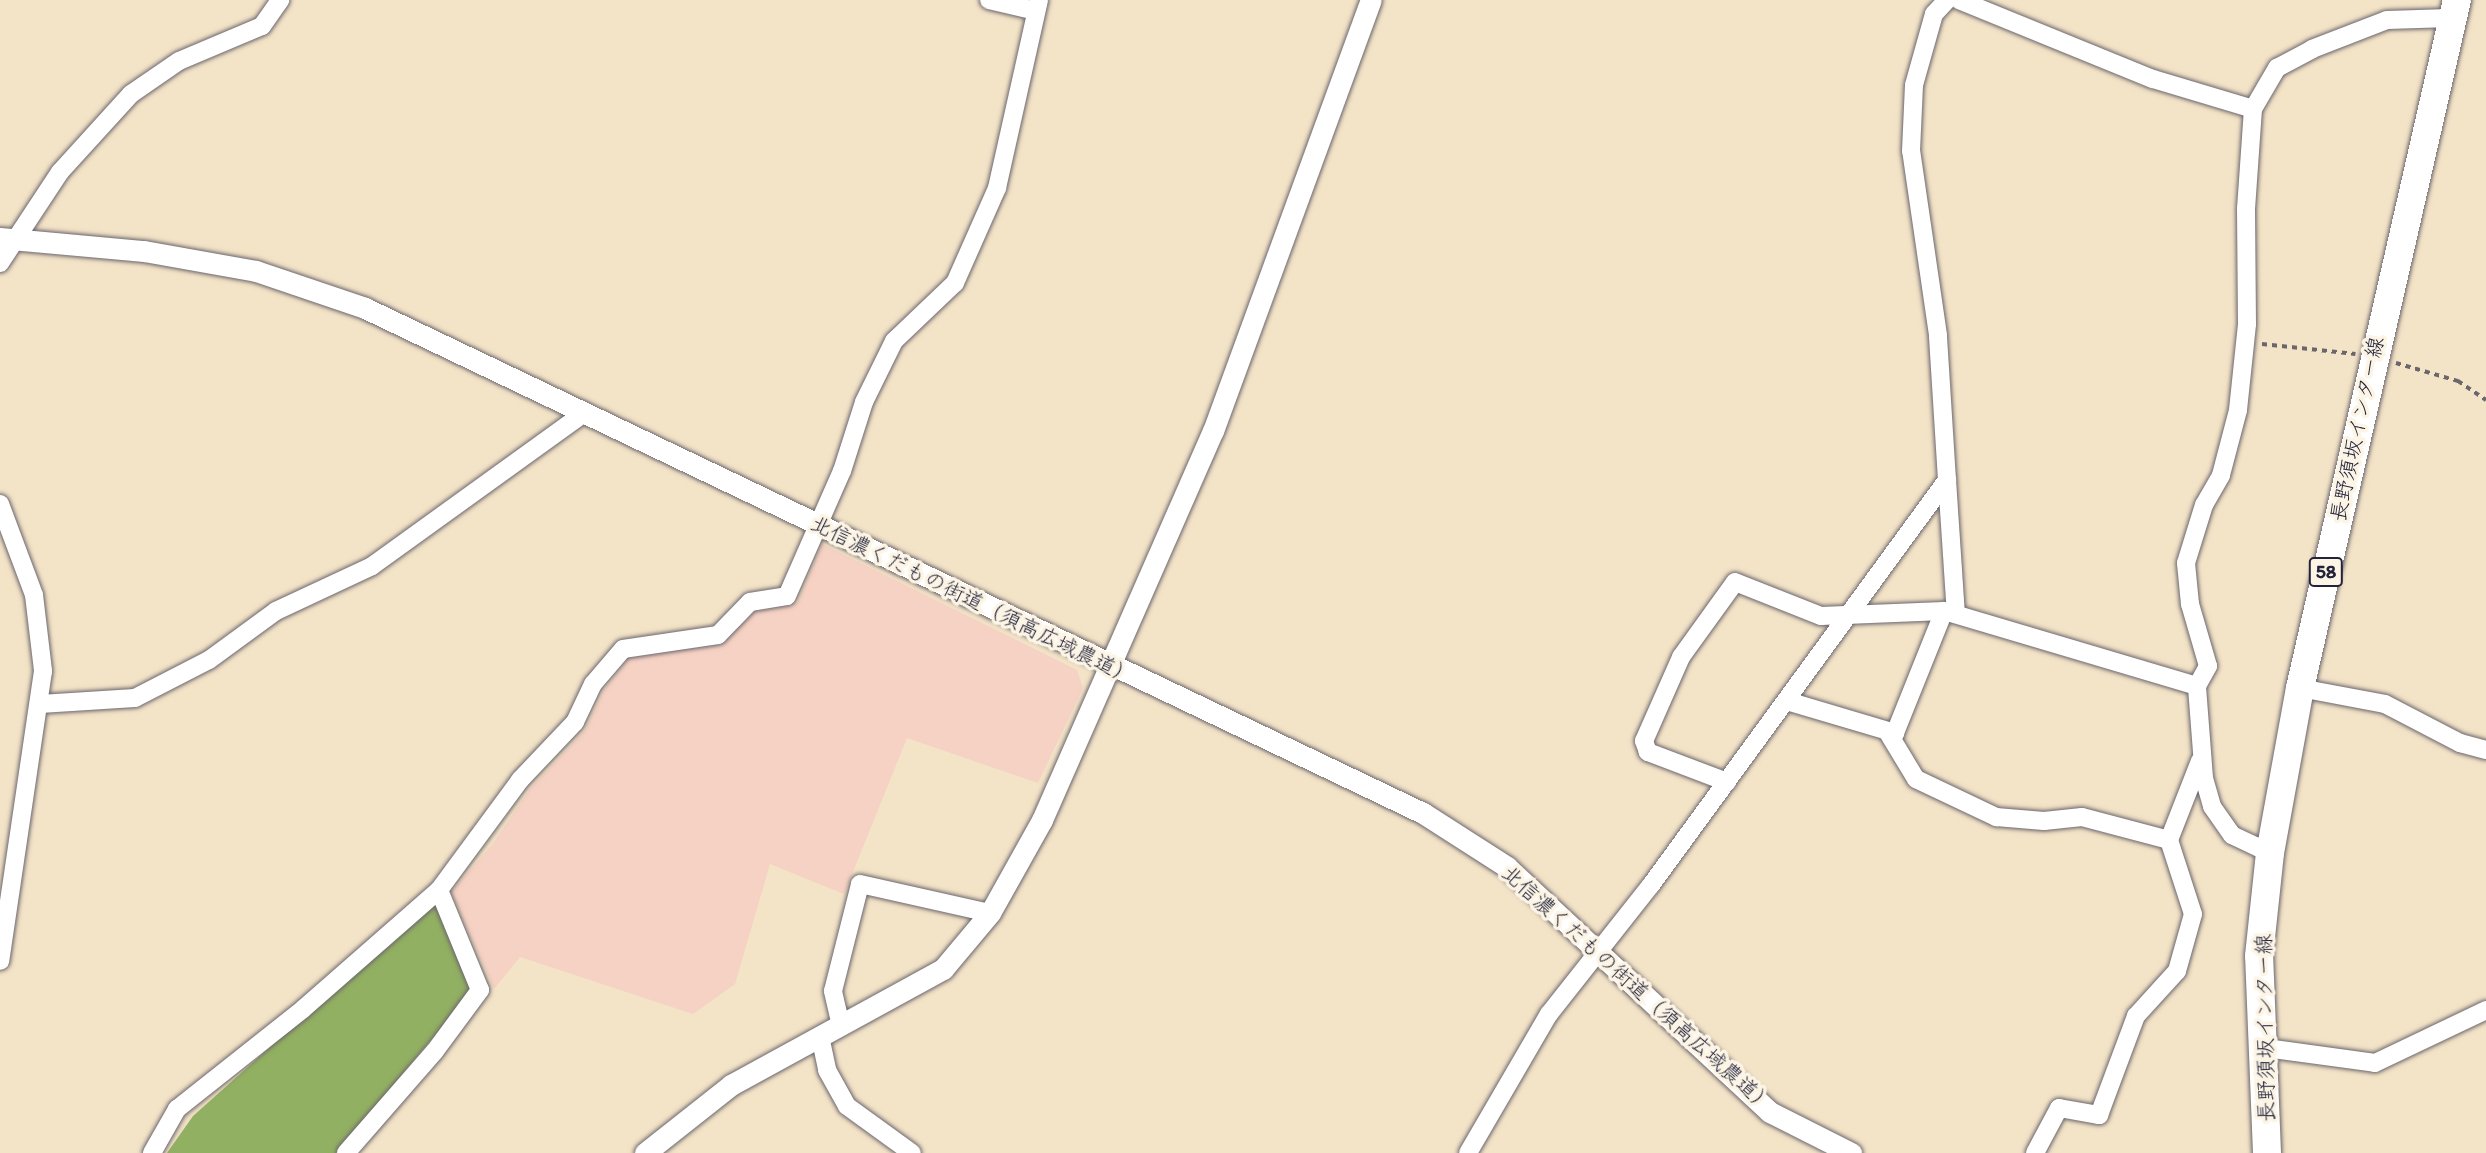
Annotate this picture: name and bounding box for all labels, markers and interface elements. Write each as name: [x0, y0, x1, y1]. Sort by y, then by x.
street label: 長野須坂インター線: [2325, 334, 2389, 524]
street label: 北信濃くだもの街道（須高広域農道）: [807, 510, 1139, 690]
road number: 58: [2308, 556, 2344, 587]
street label: 北信濃くだもの街道（須高広域農道）: [1497, 860, 1779, 1118]
street label: 長野須坂インター線: [2251, 933, 2279, 1123]

